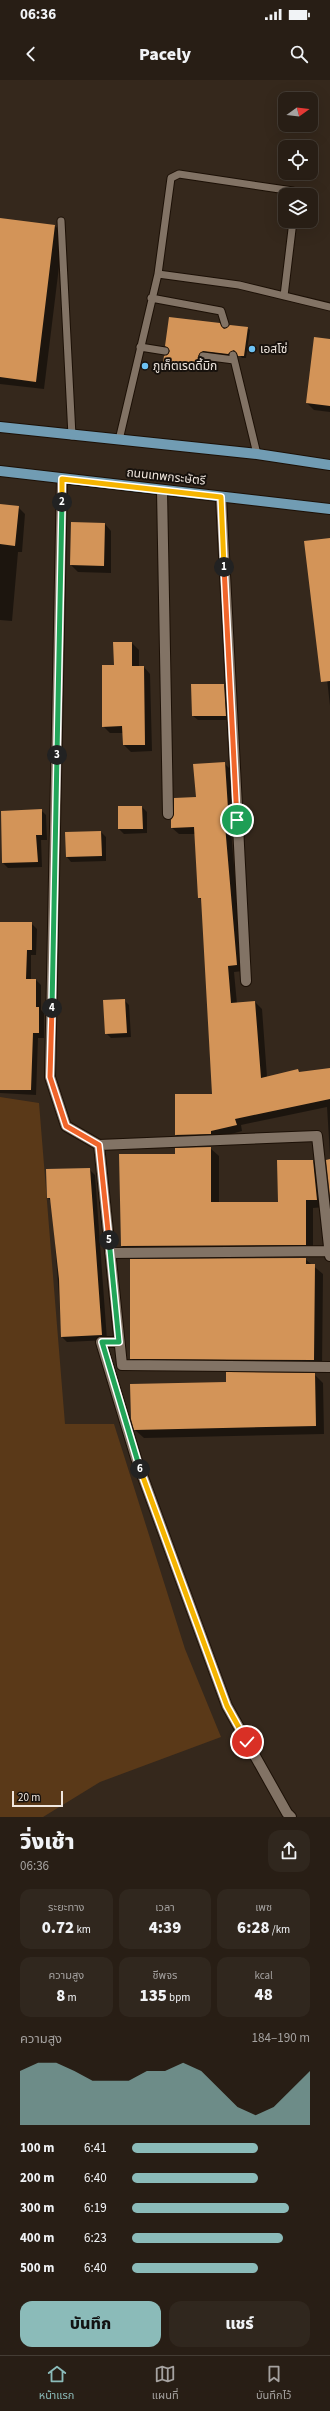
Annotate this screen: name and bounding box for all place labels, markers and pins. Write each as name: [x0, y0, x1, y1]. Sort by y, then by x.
place label: เอสโซ่: [260, 341, 287, 358]
marker: เอสโซ่: [247, 344, 257, 354]
place label: ภูเก็ตเรดดี้มิก: [153, 357, 217, 375]
marker: ภูเก็ตเรดดี้มิก: [140, 361, 150, 371]
pin: 2: [52, 492, 72, 512]
pin: 1: [214, 557, 234, 577]
pin: 3: [47, 745, 67, 765]
pin: [220, 803, 254, 837]
pin: 4: [42, 998, 62, 1018]
pin: 5: [99, 1230, 119, 1250]
pin: 6: [130, 1459, 150, 1479]
pin: [230, 1725, 264, 1759]

